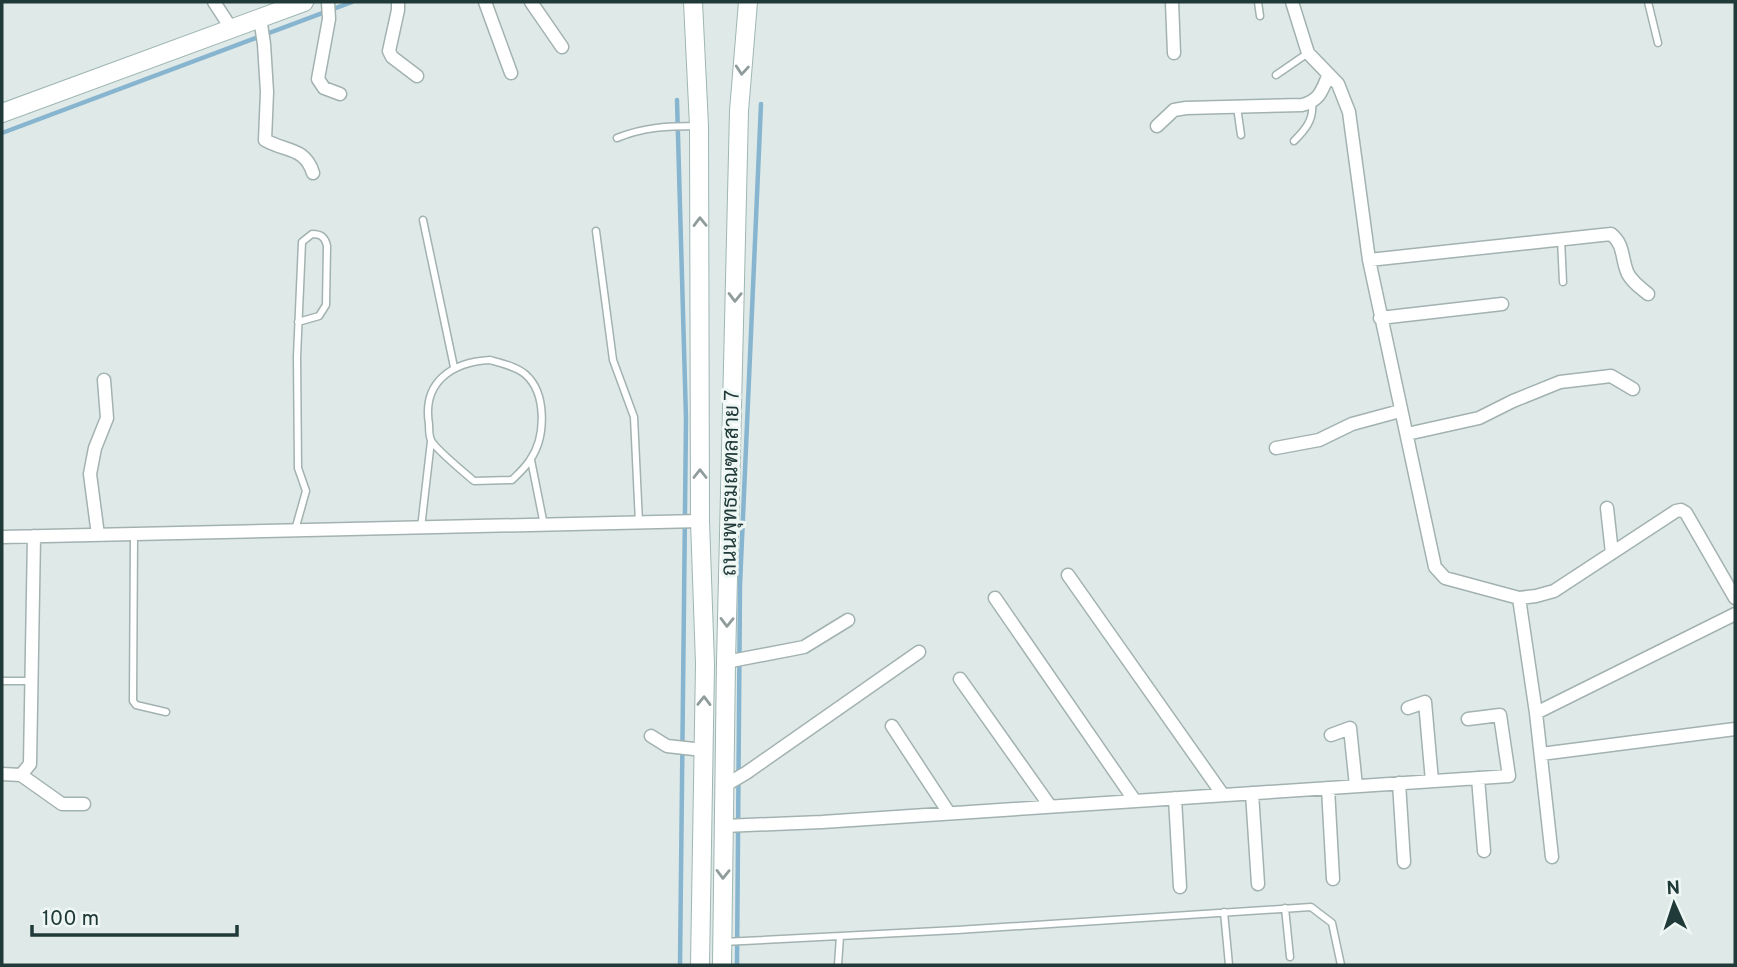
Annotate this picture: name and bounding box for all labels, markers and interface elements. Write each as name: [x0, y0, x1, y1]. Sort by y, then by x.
one-way arrow: [735, 65, 750, 76]
one-way arrow: [692, 216, 708, 226]
one-way arrow: [727, 292, 742, 303]
street label: ถนนพุทธมณฑลสาย 7: [716, 390, 747, 576]
one-way arrow: [692, 468, 708, 478]
one-way arrow: [719, 617, 734, 628]
one-way arrow: [696, 695, 712, 706]
north arrow: [1639, 869, 1709, 939]
one-way arrow: [715, 870, 731, 880]
text: N: [1666, 877, 1681, 901]
scale bar: [32, 894, 236, 938]
text: 100 m: [42, 906, 99, 933]

